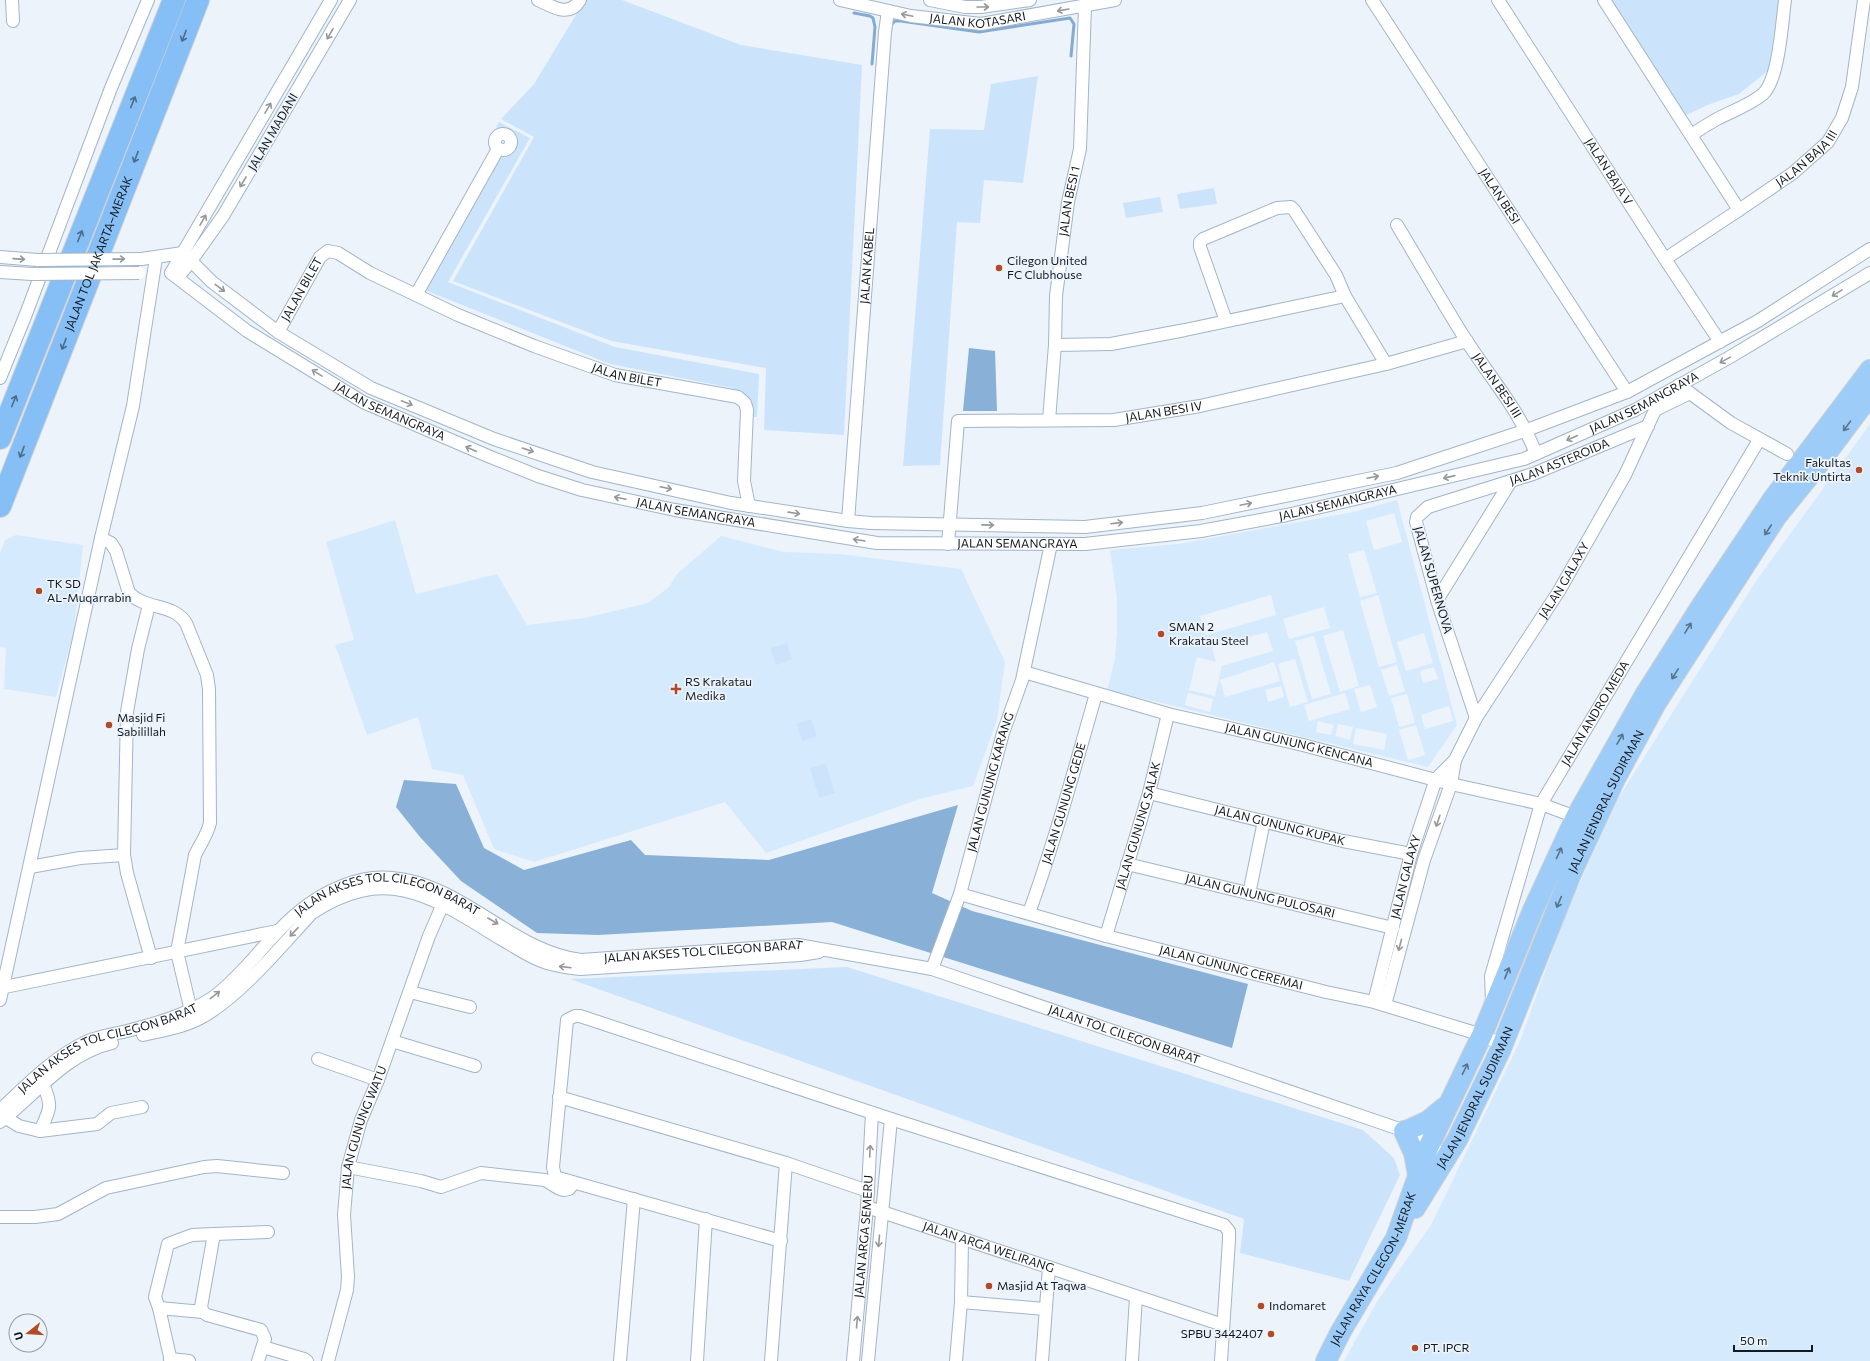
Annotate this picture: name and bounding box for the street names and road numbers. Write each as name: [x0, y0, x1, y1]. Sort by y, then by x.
street label: JALAN KOTASARI: [929, 8, 1027, 30]
street label: JALAN MADANI: [244, 90, 301, 173]
street label: JALAN BAJA III: [1772, 127, 1839, 190]
street label: JALAN BAJA V: [1582, 135, 1636, 207]
street label: JALAN BESI 1: [1056, 165, 1082, 237]
street label: JALAN BESI: [1476, 165, 1524, 226]
street label: JALAN TOL JAKARTA–MERAK: [61, 174, 134, 333]
street label: JALAN KABEL: [856, 227, 876, 304]
street label: JALAN BILET: [278, 254, 325, 324]
street label: JALAN BESI III: [1470, 350, 1525, 420]
street label: JALAN BILET: [590, 359, 663, 389]
street label: JALAN SEMANGRAYA: [1587, 368, 1700, 436]
street label: JALAN SEMANGRAYA: [332, 379, 448, 443]
street label: JALAN BESI IV: [1124, 398, 1203, 425]
street label: JALAN ASTEROIDA: [1508, 435, 1611, 488]
street label: JALAN SEMANGRAYA: [1278, 481, 1398, 523]
street label: JALAN SEMANGRAYA: [635, 494, 757, 529]
street label: JALAN SUPERNOVA: [1411, 524, 1456, 635]
street label: JALAN SEMANGRAYA: [957, 535, 1078, 550]
street label: JALAN GALAXY: [1535, 539, 1592, 621]
street label: JALAN ANDRO MEDA: [1558, 658, 1631, 768]
street label: JALAN GUNUNG KARANG: [964, 710, 1016, 854]
street label: JALAN GUNUNG KENCANA: [1224, 719, 1375, 769]
street label: JALAN JENDRAL SUDIRMAN: [1565, 727, 1646, 875]
street label: JALAN GUNUNG GEDE: [1038, 741, 1088, 866]
street label: JALAN GUNUNG SALAK: [1112, 760, 1162, 891]
street label: JALAN GUNUNG KUPAK: [1213, 802, 1347, 847]
street label: JALAN GALAXY: [1387, 833, 1423, 921]
street label: JALAN GUNUNG PULOSARI: [1184, 870, 1337, 920]
street label: JALAN AKSES TOL CILEGON BARAT: [287, 908, 487, 926]
street label: JALAN AKSES TOL CILEGON BARAT: [603, 937, 804, 965]
street label: JALAN GUNUNG CEREMAI: [1158, 942, 1305, 992]
street label: JALAN AKSES TOL CILEGON BARAT: [14, 1000, 200, 1096]
street label: JALAN TOL CILEGON BARAT: [1046, 1001, 1202, 1066]
street label: JALAN JENDRAL SUDIRMAN: [1433, 1024, 1515, 1171]
street label: JALAN GUNUNG WATU: [338, 1064, 388, 1190]
street label: JALAN ARGA SEMERU: [851, 1175, 875, 1299]
street label: JALAN RAYA CILEGON-MERAK: [1327, 1190, 1418, 1348]
street label: JALAN ARGA WELIRANG: [921, 1218, 1056, 1275]

